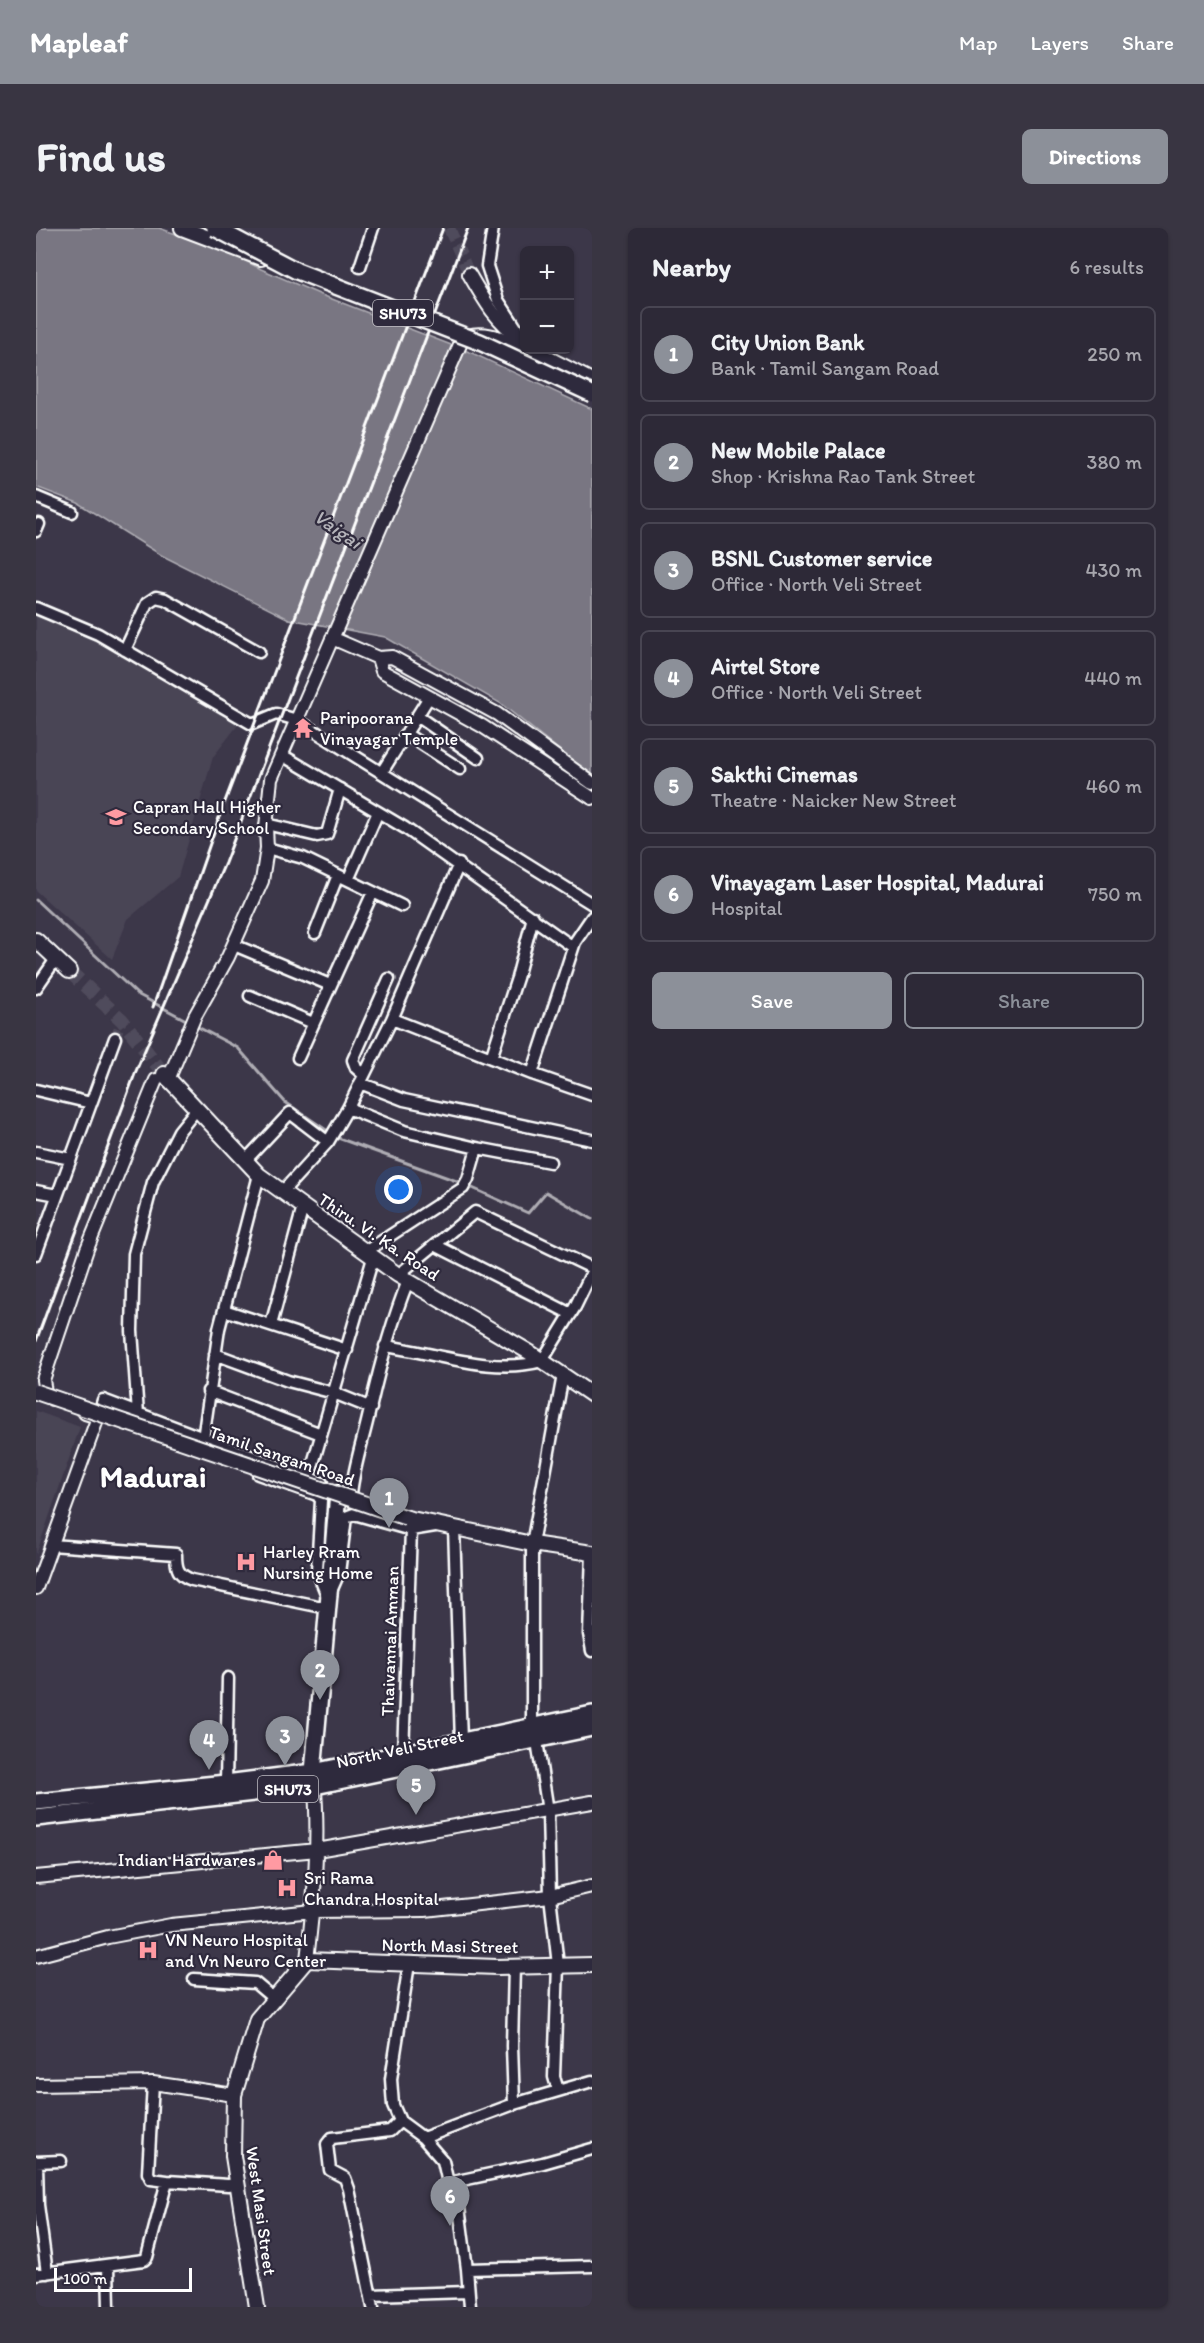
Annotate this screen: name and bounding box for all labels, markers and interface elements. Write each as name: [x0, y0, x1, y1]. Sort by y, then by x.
text: Mapleaf: [30, 25, 128, 59]
text: Map: [959, 30, 998, 55]
text: Layers: [1031, 30, 1089, 55]
text: Share: [1122, 30, 1174, 55]
button: Directions: [1022, 129, 1168, 184]
text: Find us: [36, 131, 166, 182]
map controls: [520, 246, 574, 354]
button: +: [520, 246, 574, 300]
text: Nearby: [652, 251, 731, 283]
text: 6 results: [1070, 255, 1144, 279]
road number: SHU73: [373, 300, 433, 326]
button: −: [520, 300, 574, 354]
text: City Union Bank: [711, 329, 864, 356]
text: 1: [669, 342, 678, 366]
text: 250 m: [1087, 342, 1142, 366]
text: Bank · Tamil Sangam Road: [711, 356, 939, 380]
text: New Mobile Palace: [711, 437, 885, 464]
text: 2: [668, 450, 679, 474]
text: 380 m: [1087, 450, 1142, 474]
text: Shop · Krishna Rao Tank Street: [711, 464, 975, 488]
water label: Vaigai: [310, 504, 368, 555]
text: BSNL Customer service: [711, 545, 932, 572]
text: 3: [668, 558, 679, 582]
text: 430 m: [1085, 558, 1142, 582]
text: Office · North Veli Street: [711, 572, 922, 596]
text: Airtel Store: [711, 653, 820, 680]
text: 4: [667, 666, 680, 690]
text: 440 m: [1084, 666, 1142, 690]
text: Office · North Veli Street: [711, 680, 922, 704]
place label: Paripoorana Vinayagar Temple: [320, 707, 458, 750]
temple icon: Paripoorana Vinayagar Temple: [291, 716, 315, 740]
text: Sakthi Cinemas: [711, 761, 858, 788]
text: 5: [668, 774, 679, 798]
text: 460 m: [1086, 774, 1142, 798]
text: Theatre · Naicker New Street: [711, 788, 956, 812]
place label: Capran Hall Higher Secondary School: [133, 796, 281, 839]
school or university icon: Capran Hall Higher Secondary School: [104, 805, 128, 829]
text: Vinayagam Laser Hospital, Madurai: [711, 869, 1044, 896]
text: 6: [668, 882, 679, 906]
text: 750 m: [1088, 882, 1142, 906]
text: Hospital: [711, 896, 783, 920]
button: Save: [652, 972, 892, 1029]
button: Share: [904, 972, 1144, 1029]
your location: [384, 1175, 413, 1204]
street label: Thiru. Vi. Ka. Road: [314, 1188, 444, 1286]
street label: Tamil Sangam Road: [206, 1421, 358, 1491]
district label: Madurai: [100, 1458, 206, 1495]
pin: 1: [370, 1478, 408, 1528]
place label: Harley Rram Nursing Home: [263, 1541, 373, 1584]
hospital icon: Harley Rram Nursing Home: [234, 1550, 258, 1574]
street label: Thaivannai Amman: [376, 1565, 404, 1717]
pin: 2: [300, 1650, 340, 1700]
pin: 3: [266, 1716, 304, 1766]
pin: 4: [190, 1720, 228, 1770]
street label: North Veli Street: [334, 1725, 466, 1773]
pin: 5: [396, 1766, 436, 1815]
road number: SHU73: [258, 1776, 318, 1802]
shop icon: Indian Hardwares: [261, 1848, 285, 1872]
place label: Indian Hardwares: [118, 1849, 256, 1871]
place label: Sri Rama Chandra Hospital: [304, 1867, 439, 1910]
hospital icon: Sri Rama Chandra Hospital: [275, 1876, 299, 1900]
place label: VN Neuro Hospital and Vn Neuro Center: [165, 1929, 327, 1972]
street label: North Masi Street: [381, 1934, 519, 1958]
hospital icon: VN Neuro Hospital and Vn Neuro Center: [136, 1938, 160, 1962]
street label: West Masi Street: [241, 2145, 281, 2277]
pin: 6: [430, 2176, 470, 2226]
scale bar: [54, 2265, 192, 2292]
text: 100 m: [63, 2269, 107, 2288]

